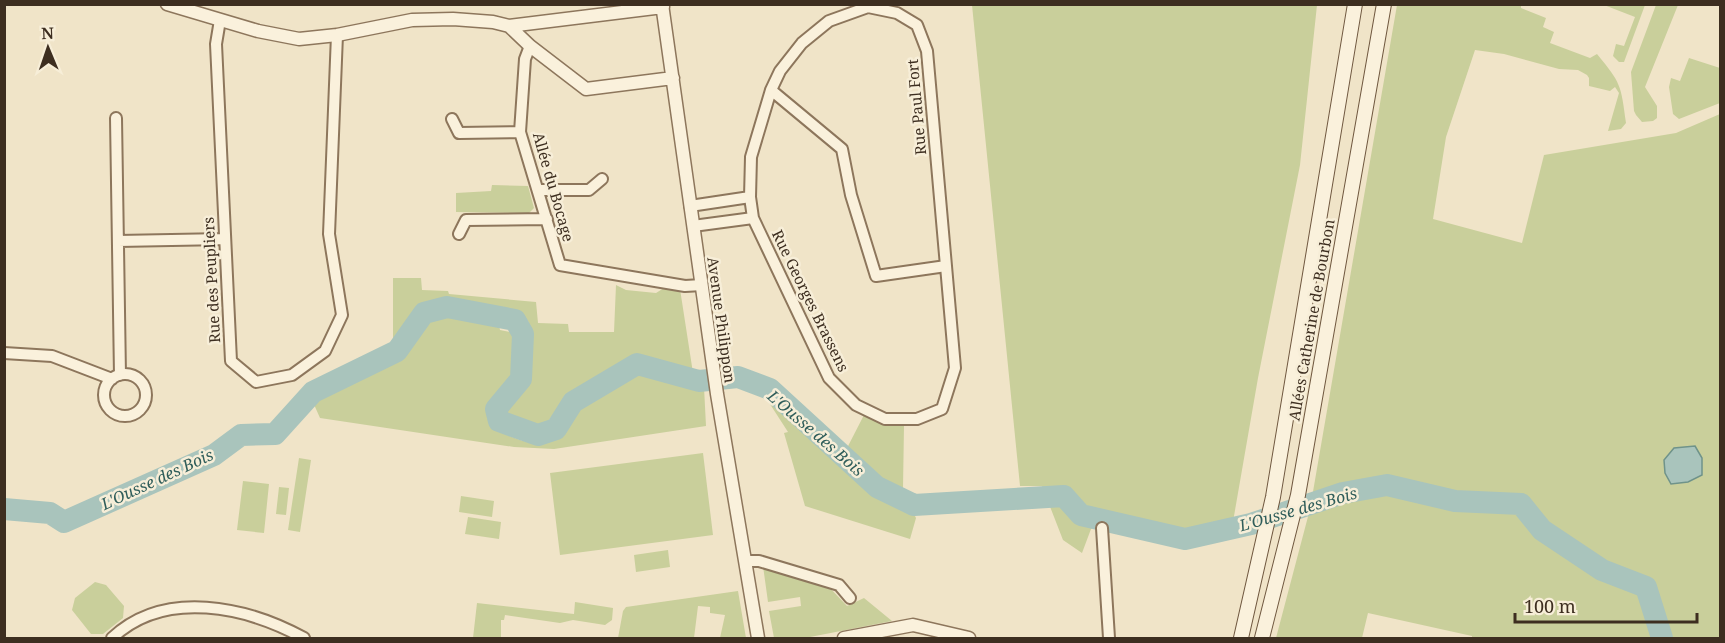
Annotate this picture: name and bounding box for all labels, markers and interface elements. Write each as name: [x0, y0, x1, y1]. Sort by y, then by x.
north arrow: [18, 18, 78, 78]
text: N: [41, 22, 55, 44]
street label: Rue Paul Fort: [902, 58, 930, 156]
street label: Allée du Bocage: [529, 130, 579, 244]
street label: Rue des Peupliers: [198, 216, 224, 344]
street label: Allées Catherine de Bourbon: [1283, 217, 1339, 422]
street label: Rue Georges Brassens: [768, 226, 854, 375]
street label: Avenue Philippon: [703, 256, 741, 384]
water label: L'Ousse des Bois: [762, 384, 869, 481]
water label: L'Ousse des Bois: [96, 443, 217, 515]
water label: L'Ousse des Bois: [1236, 482, 1359, 537]
scale bar: [1515, 586, 1696, 624]
text: 100 m: [1524, 594, 1576, 618]

